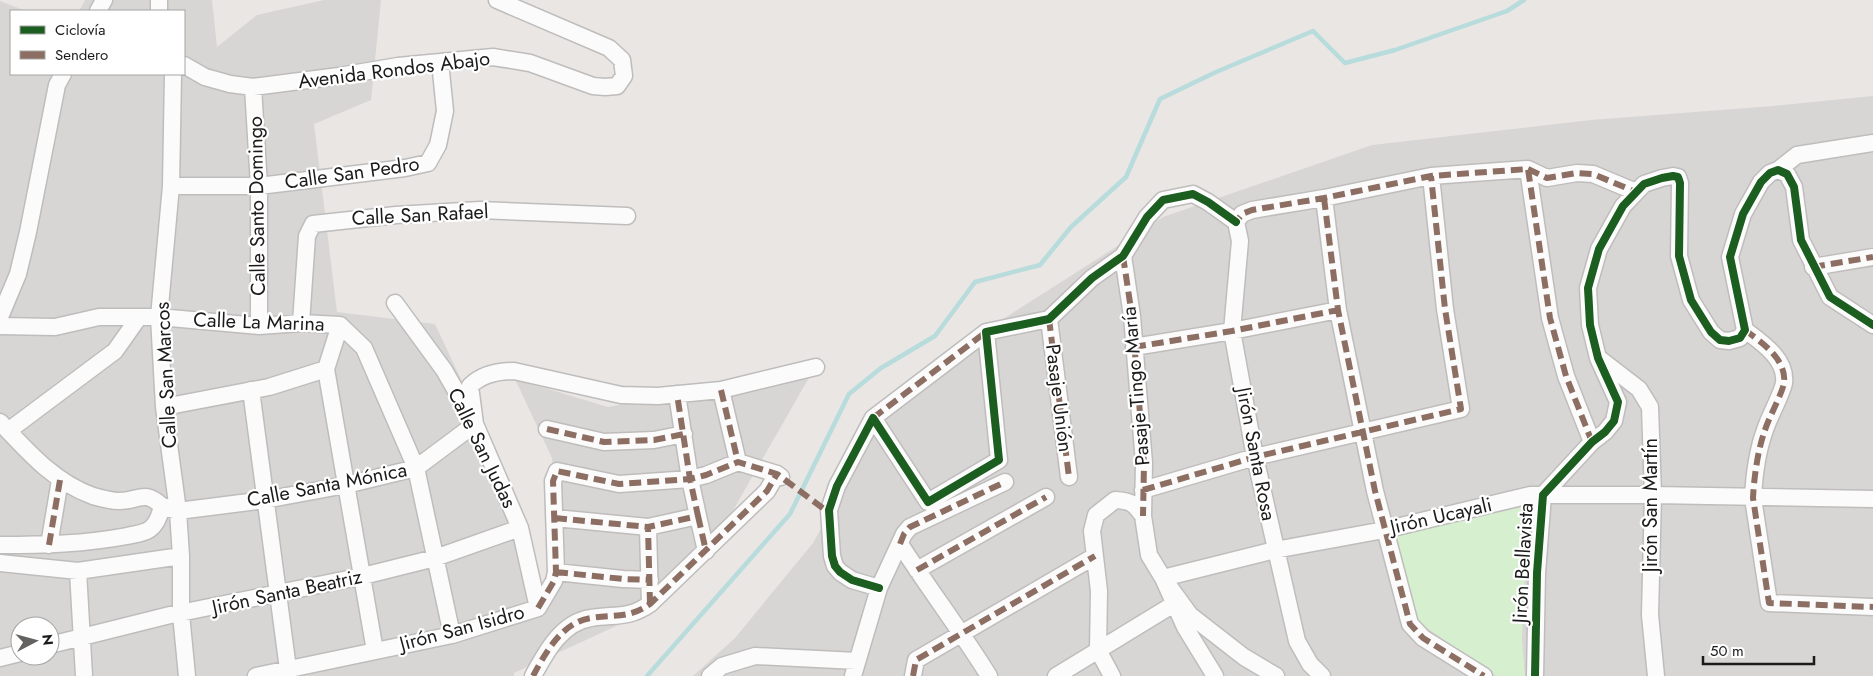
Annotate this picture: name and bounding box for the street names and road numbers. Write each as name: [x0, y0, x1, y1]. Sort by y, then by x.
street label: Avenida Rondos Abajo: [297, 44, 492, 96]
street label: Calle Santo Domingo: [241, 116, 273, 296]
street label: Calle San Pedro: [283, 149, 421, 197]
street label: Calle San Rafael: [351, 197, 489, 233]
street label: Calle San Marcos: [148, 301, 184, 449]
street label: Calle La Marina: [193, 305, 325, 339]
street label: Pasaje Tingo María: [1115, 305, 1157, 467]
street label: Pasaje Unión: [1038, 342, 1080, 454]
street label: Jirón Santa Rosa: [1228, 382, 1283, 523]
street label: Calle San Judas: [440, 383, 524, 513]
street label: Jirón San Martín: [1636, 438, 1665, 575]
street label: Calle Santa Mónica: [245, 455, 409, 515]
street label: Jirón Ucayali: [1384, 490, 1495, 542]
street label: Jirón Bellavista: [1505, 502, 1541, 627]
street label: Jirón Santa Beatriz: [206, 562, 365, 623]
street label: Jirón San Isidro: [393, 597, 528, 659]

